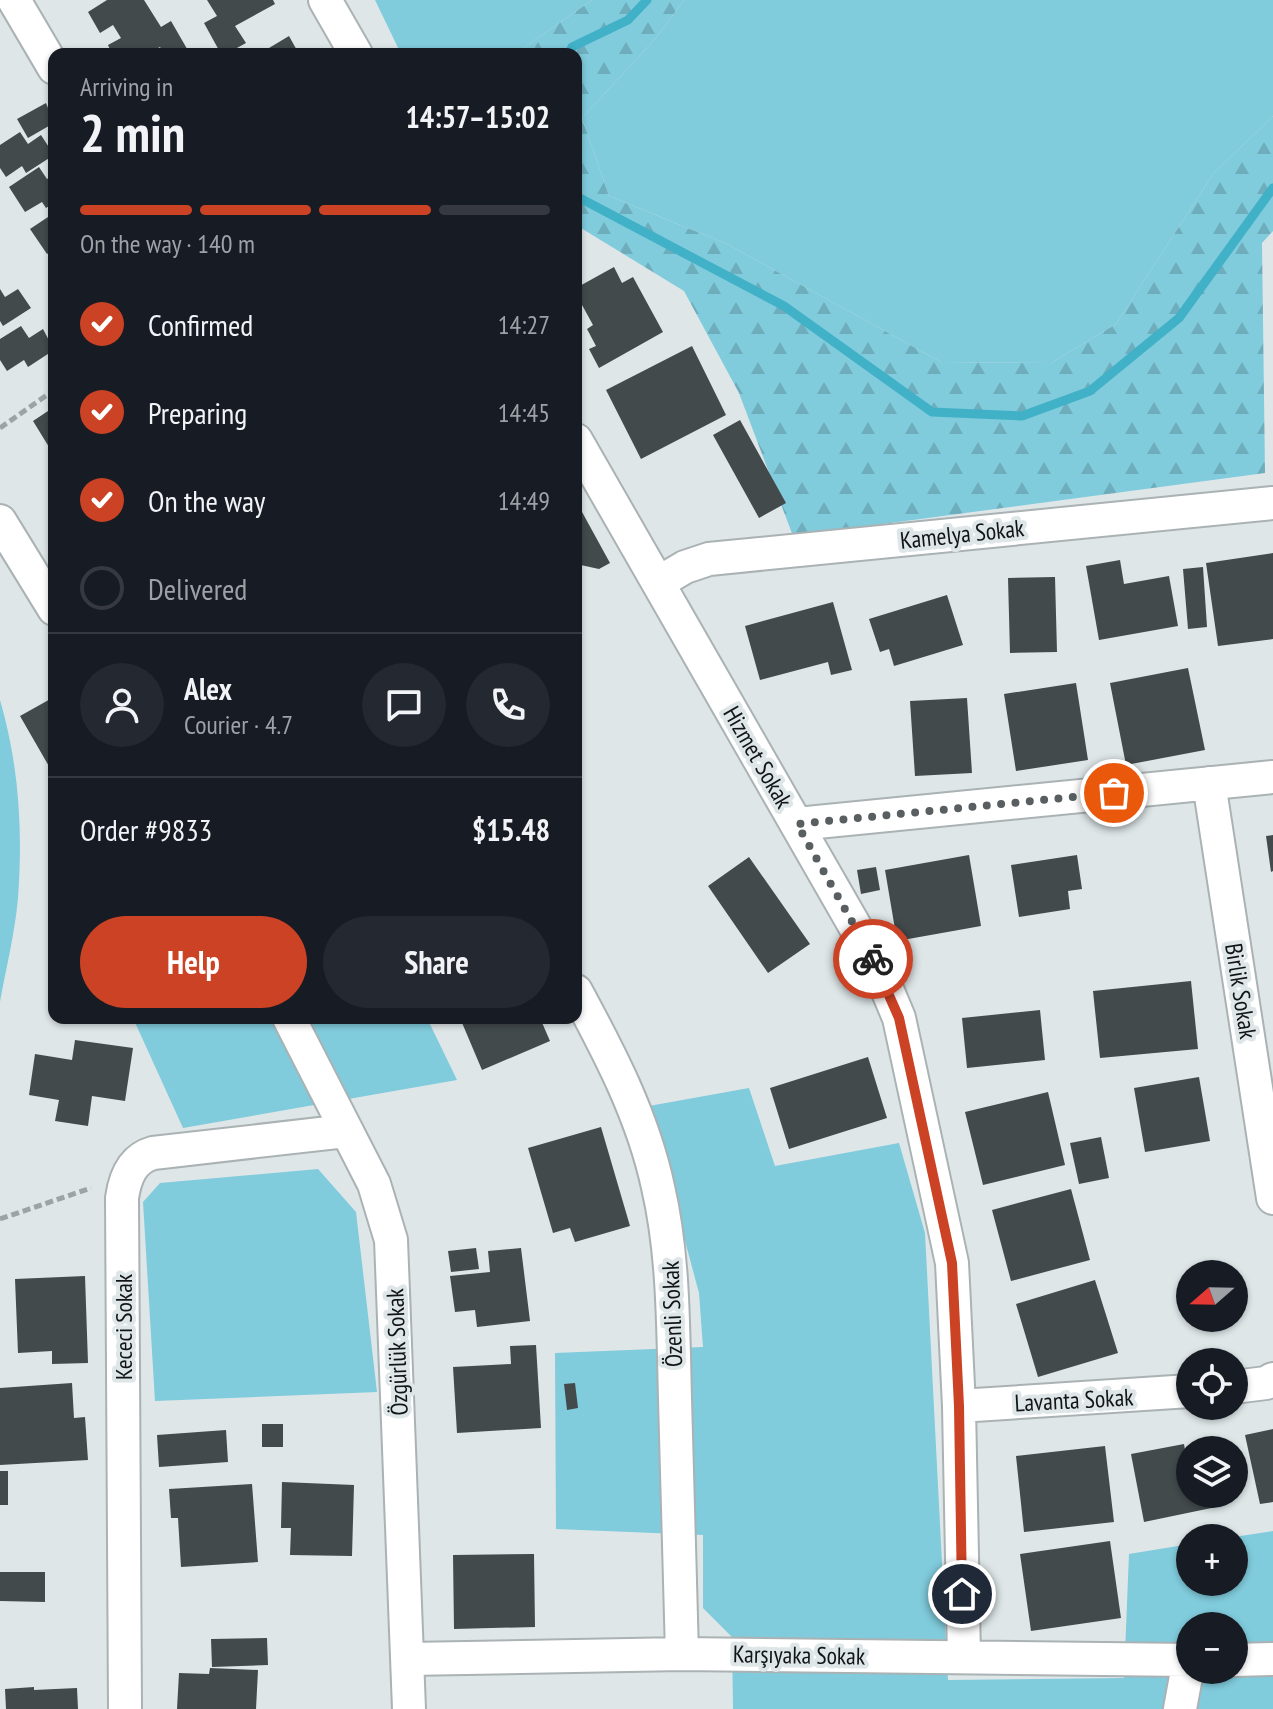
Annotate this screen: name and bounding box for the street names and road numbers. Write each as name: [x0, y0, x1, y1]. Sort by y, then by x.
street label: Kamelya Sokak: [898, 512, 1026, 556]
street label: Hizmet Sokak: [716, 700, 800, 814]
street label: Birlik Sokak: [1218, 941, 1264, 1042]
street label: Özenli Sokak: [655, 1260, 689, 1368]
street label: Kececi Sokak: [108, 1273, 139, 1380]
street label: Özgürlük Sokak: [379, 1287, 415, 1416]
street label: Lavanta Sokak: [1014, 1381, 1135, 1419]
street label: Karşıyaka Sokak: [733, 1638, 866, 1672]

